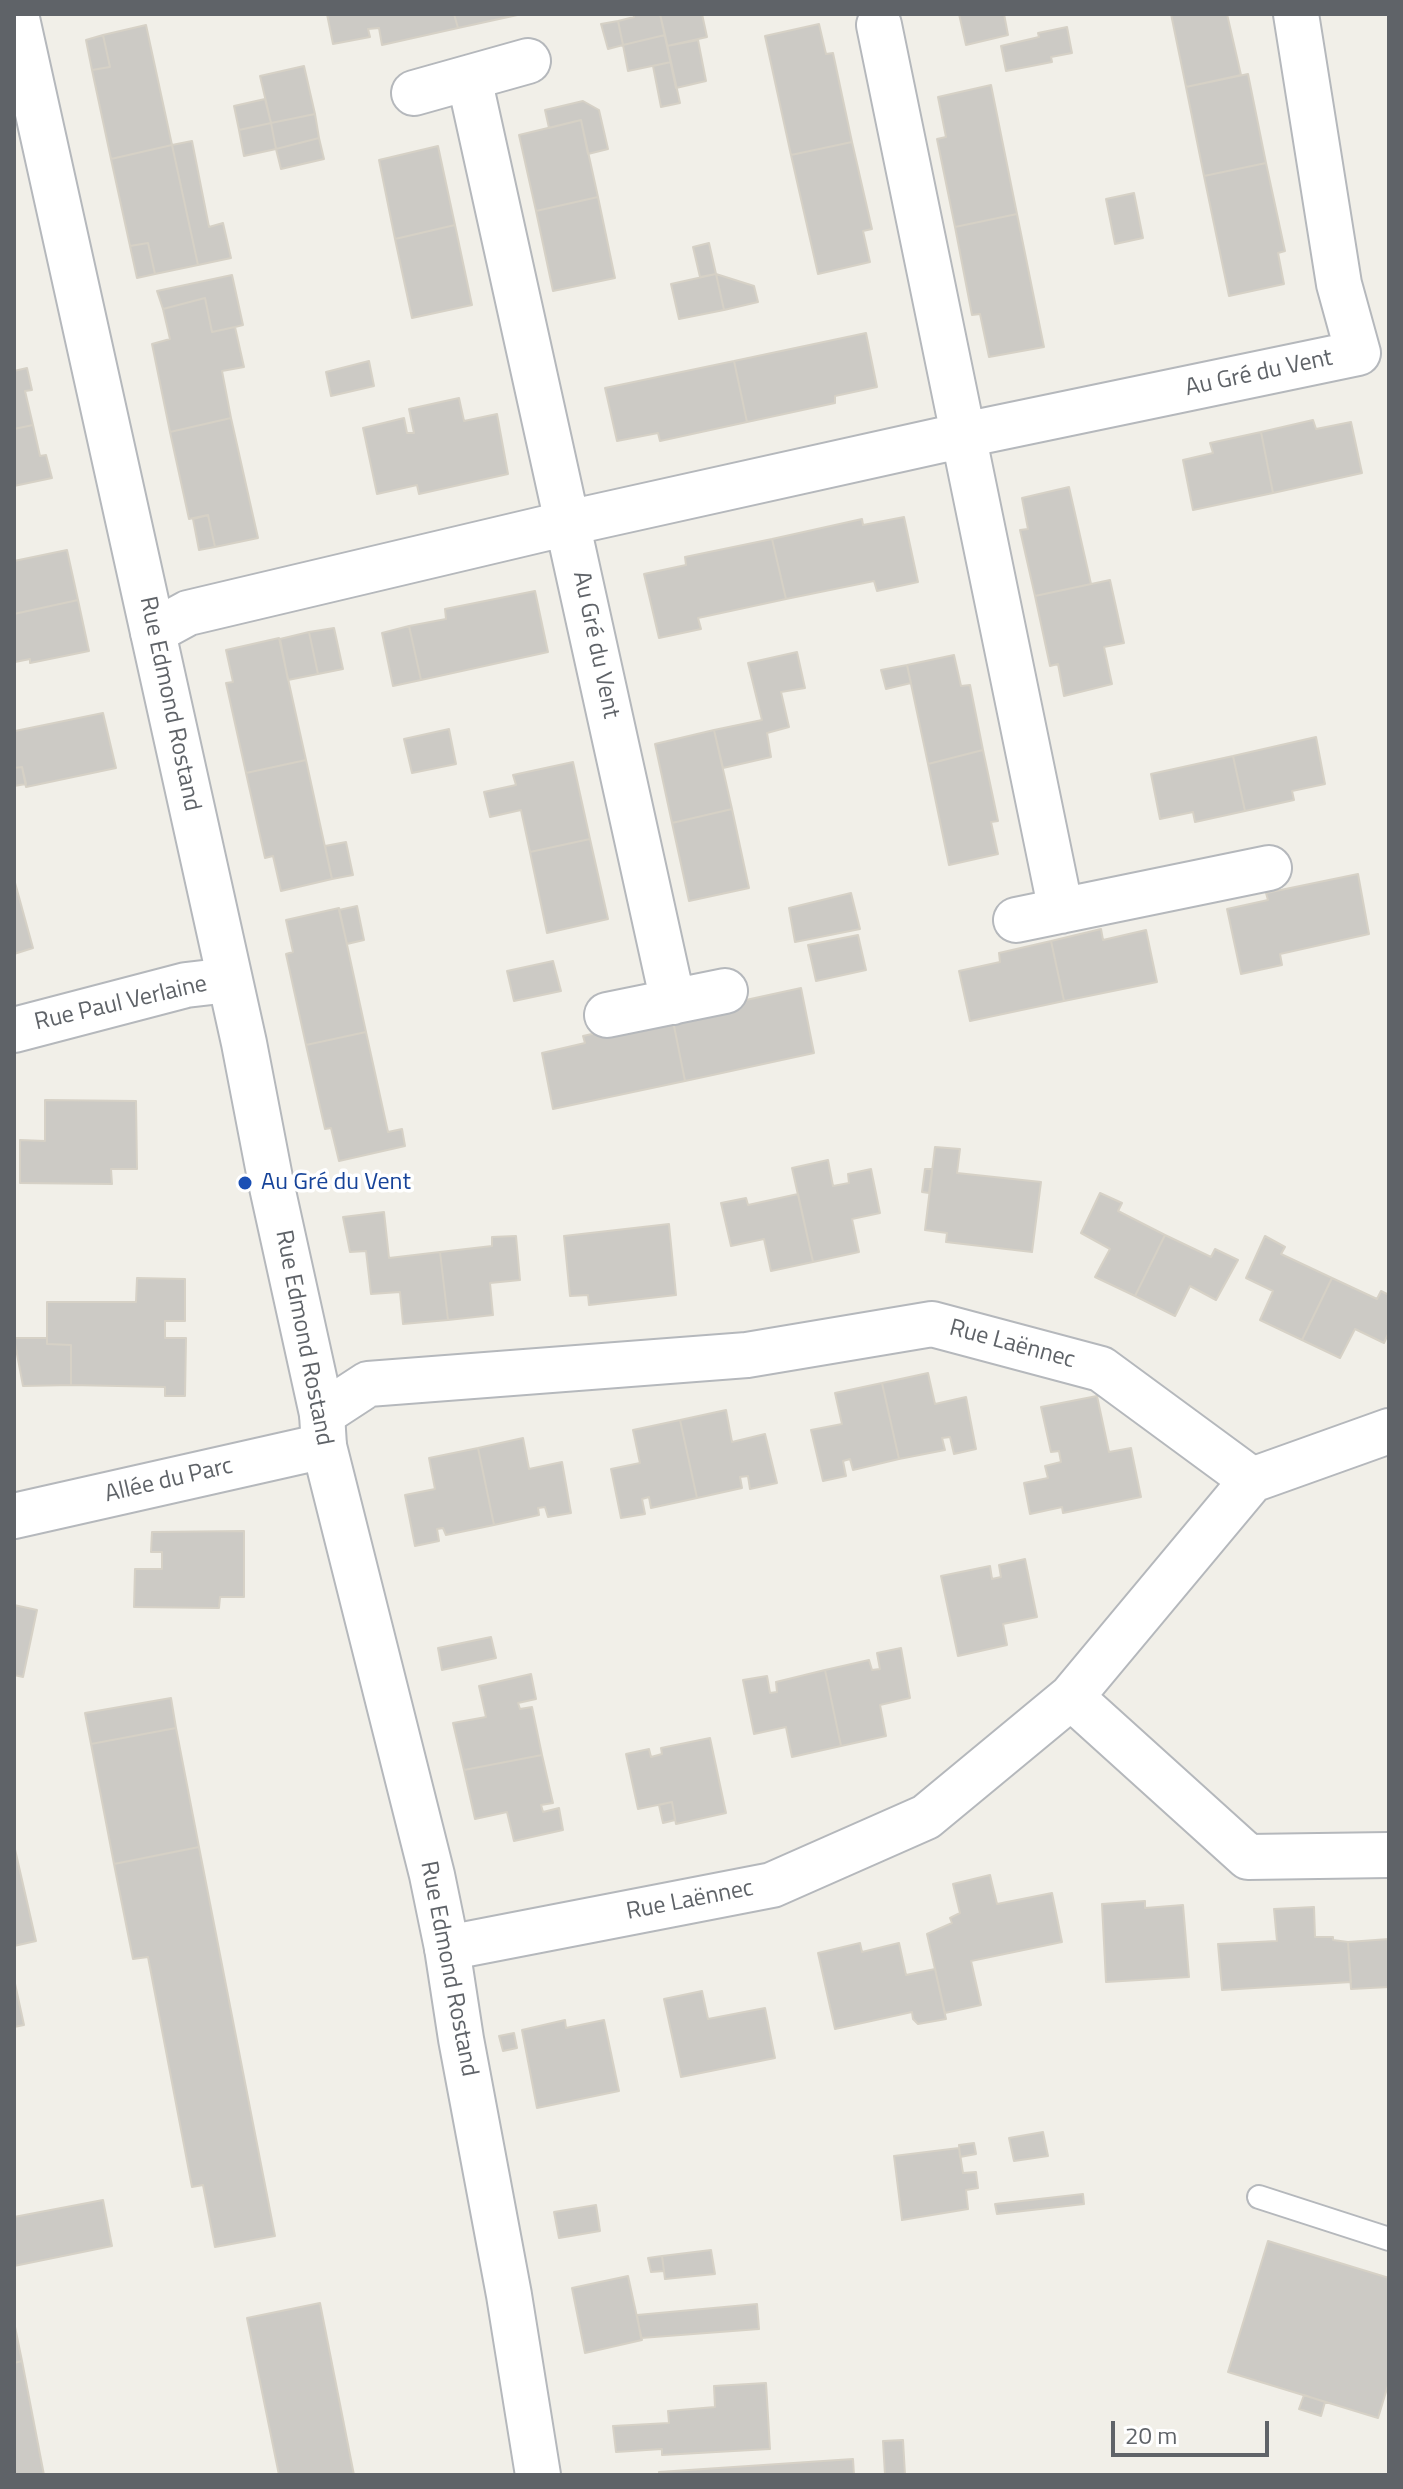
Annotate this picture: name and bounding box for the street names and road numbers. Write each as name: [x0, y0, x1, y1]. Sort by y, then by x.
street label: Au Gré du Vent: [1183, 344, 1335, 404]
street label: Au Gré du Vent: [565, 569, 625, 721]
street label: Rue Edmond Rostand: [132, 594, 206, 814]
street label: Rue Paul Verlaine: [32, 970, 210, 1038]
street label: Rue Edmond Rostand: [268, 1228, 338, 1448]
street label: Rue Laënnec: [946, 1314, 1078, 1376]
street label: Allée du Parc: [102, 1452, 236, 1510]
street label: Rue Edmond Rostand: [413, 1859, 483, 2079]
street label: Rue Laënnec: [624, 1875, 756, 1927]

